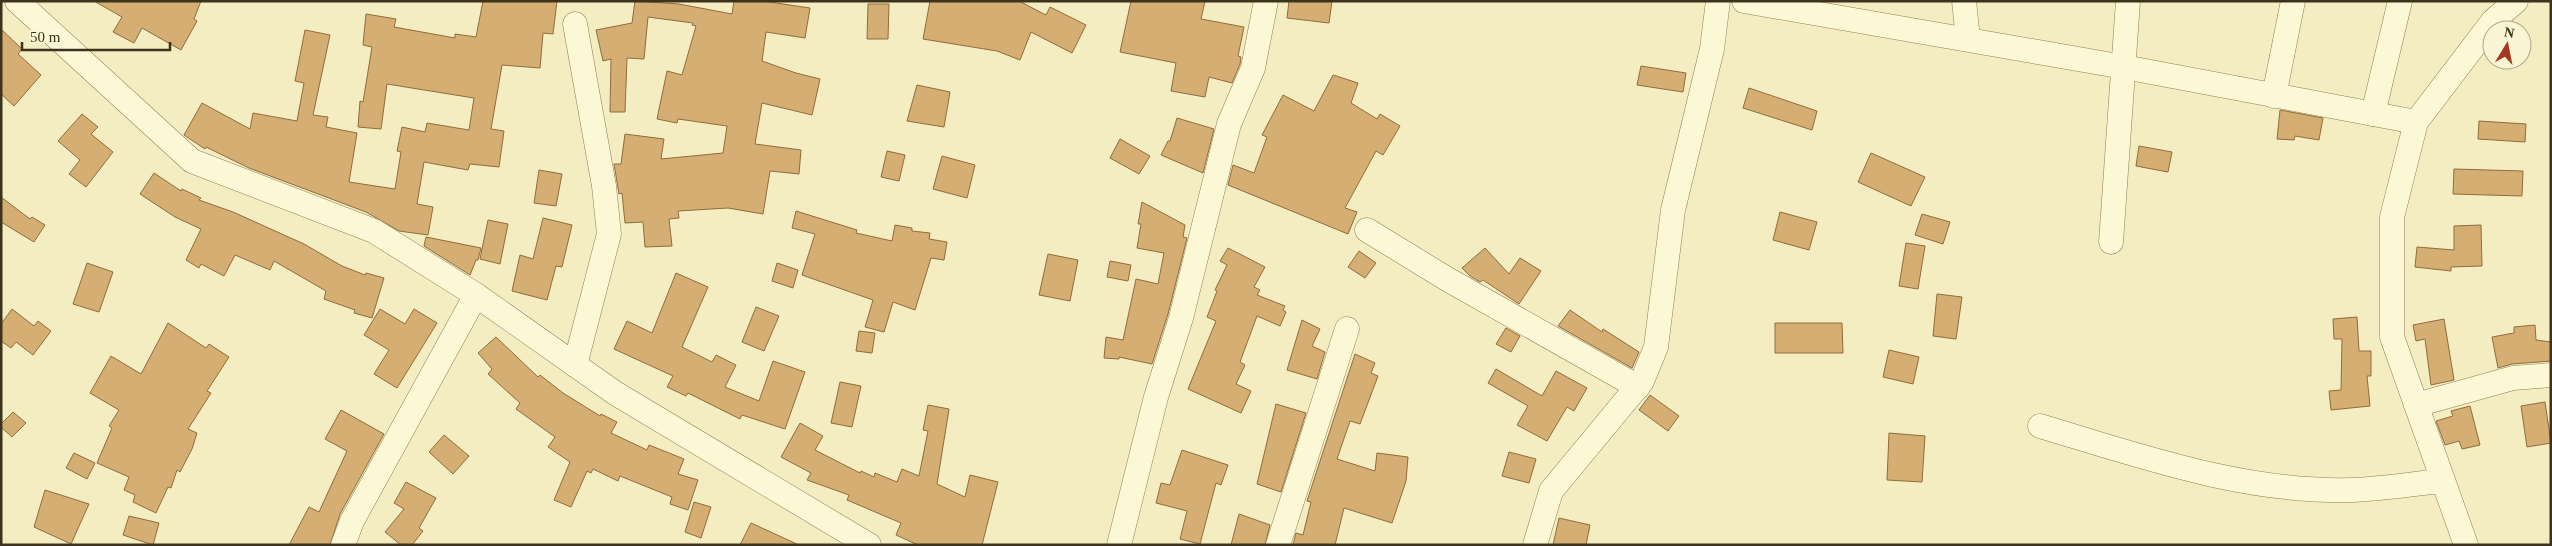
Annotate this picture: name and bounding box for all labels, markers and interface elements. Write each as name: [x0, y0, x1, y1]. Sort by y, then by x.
scale bar: [22, 20, 170, 52]
north arrow: [2482, 20, 2532, 70]
text: N: [2503, 24, 2515, 41]
text: 50 m: [30, 29, 61, 45]

